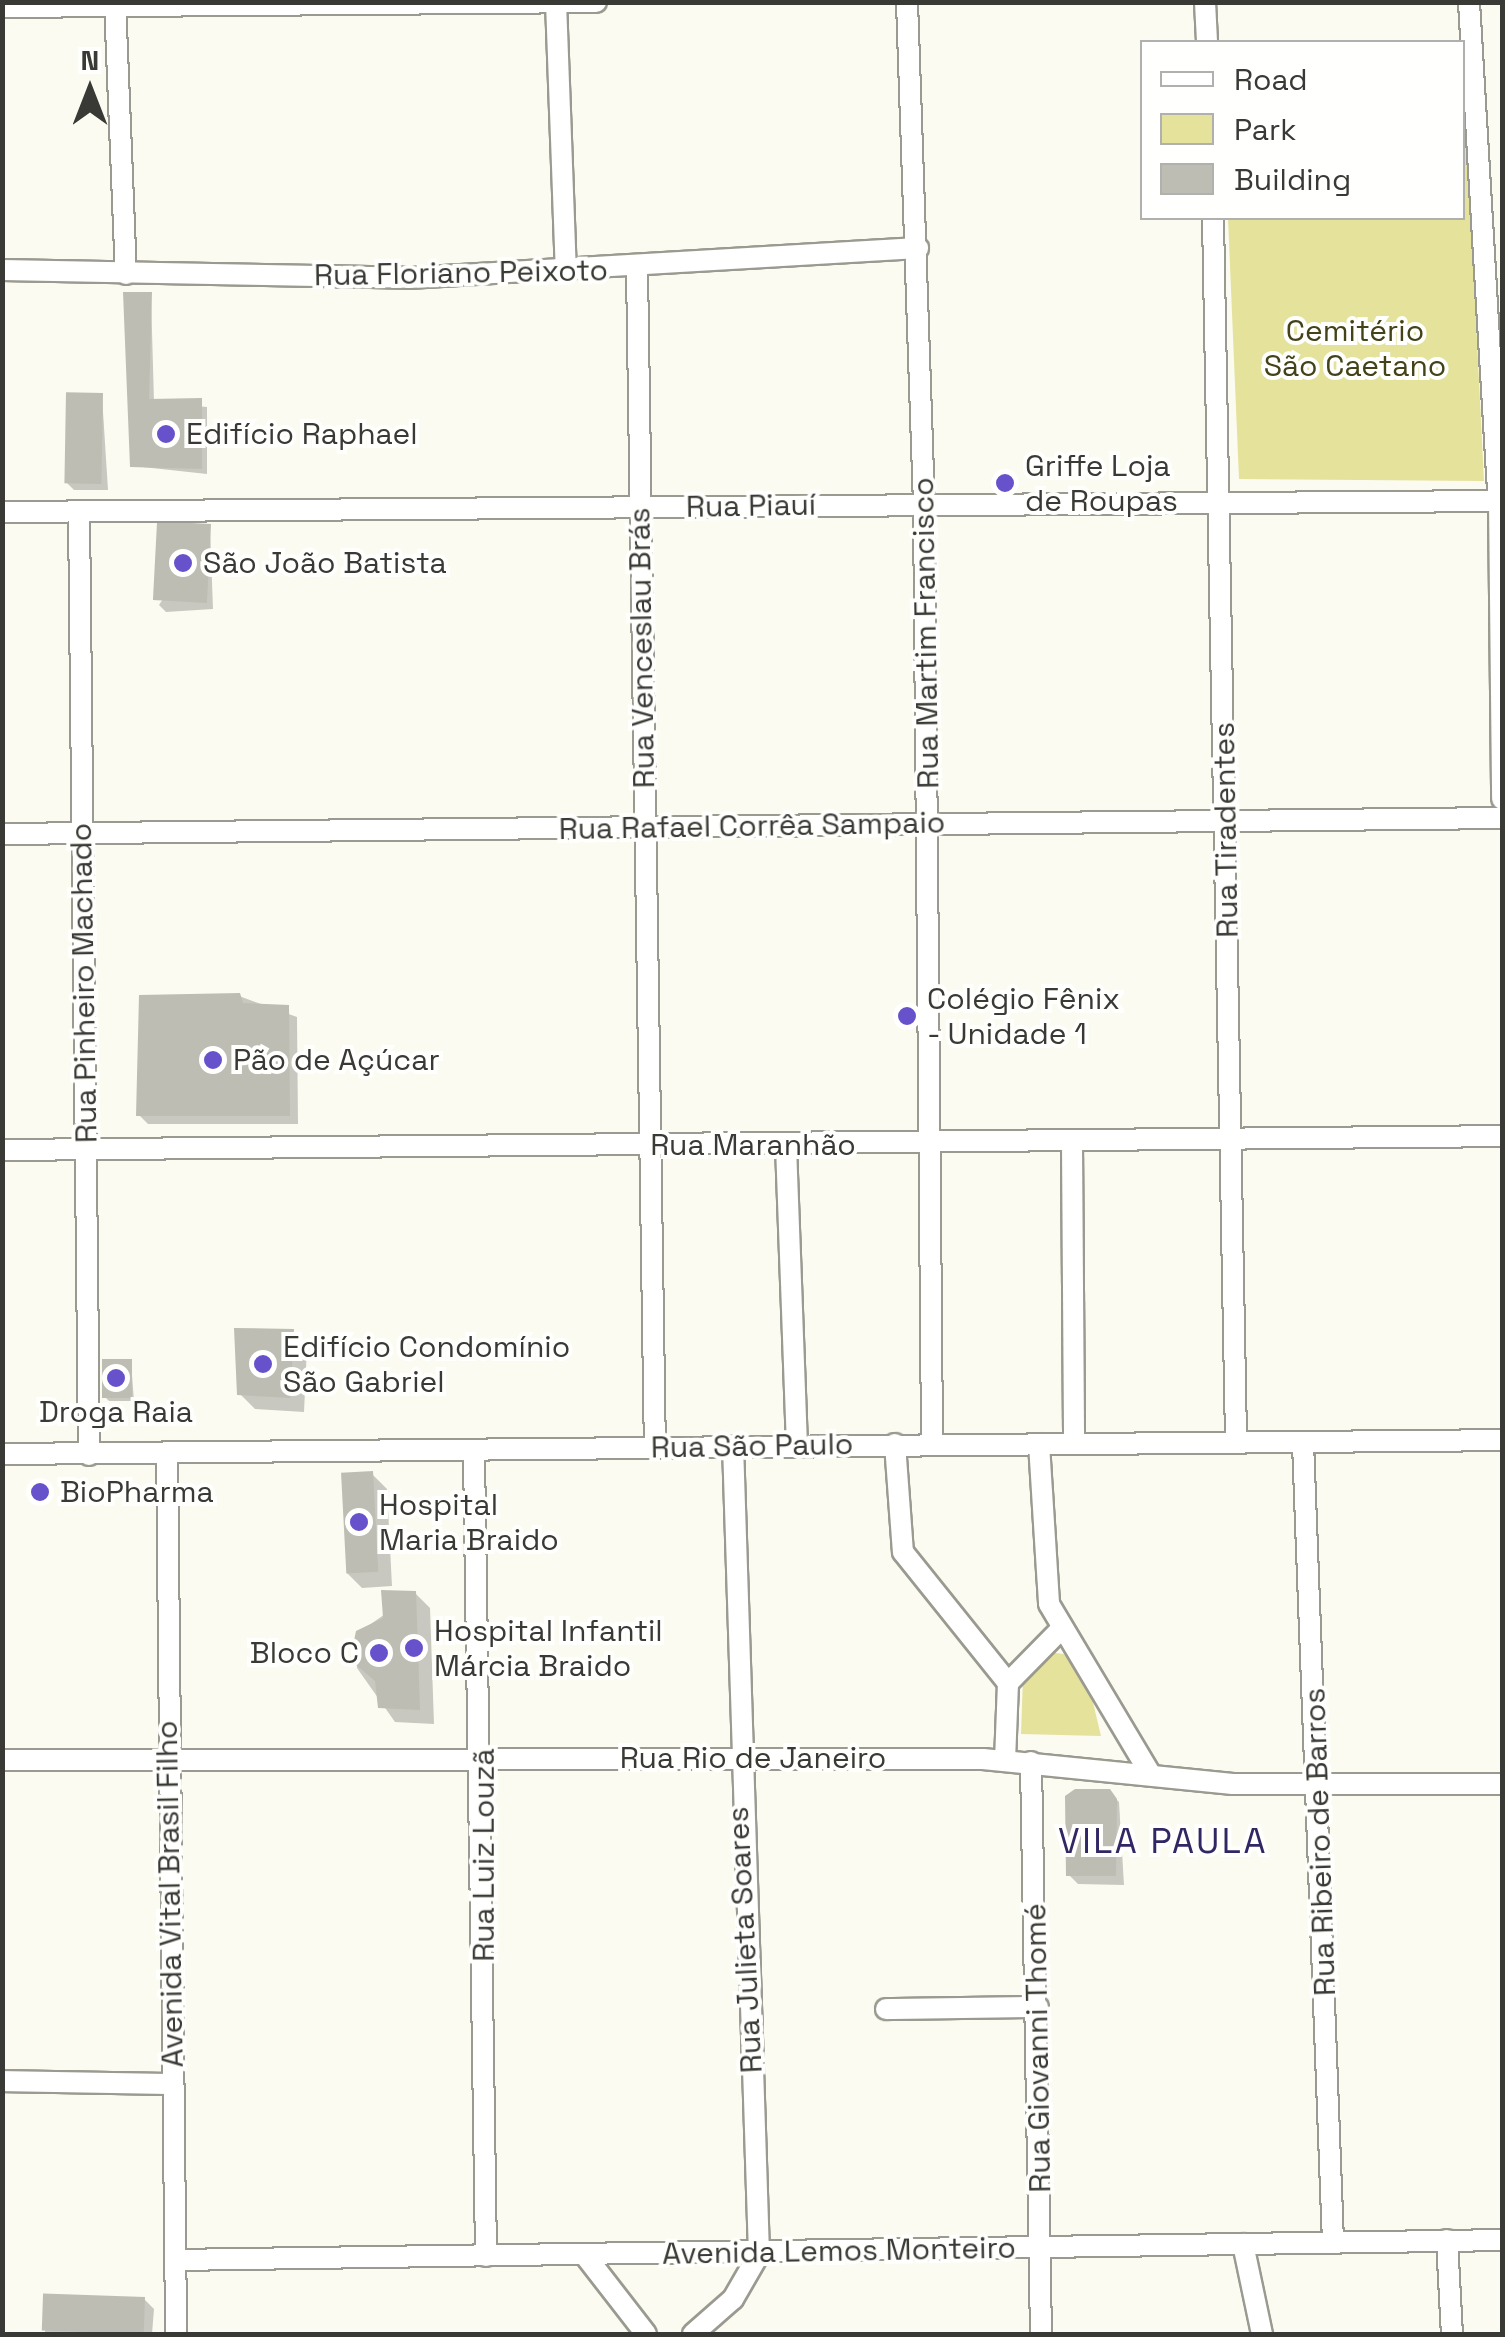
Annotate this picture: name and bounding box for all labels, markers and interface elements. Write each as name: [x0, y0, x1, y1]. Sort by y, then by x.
north arrow: [40, 40, 140, 140]
legend: [1140, 40, 1465, 220]
text: N: [81, 42, 99, 78]
text: Road: [1234, 60, 1308, 99]
text: Park: [1234, 110, 1296, 149]
text: Building: [1234, 160, 1351, 199]
street label: Rua Floriano Peixoto: [314, 252, 608, 294]
park label: Cemitério São Caetano: [1264, 313, 1446, 384]
place label: Edifício Raphael: [186, 416, 418, 452]
marker: Edifício Raphael: [155, 423, 177, 445]
place label: Griffe Loja de Roupas: [1025, 448, 1178, 518]
marker: Griffe Loja de Roupas: [994, 472, 1016, 494]
street label: Rua Martim Francisco: [905, 477, 947, 789]
street label: Rua Piauí: [686, 487, 816, 525]
street label: Rua Venceslau Brás: [622, 507, 662, 789]
place label: São João Batista: [203, 545, 447, 581]
marker: São João Batista: [172, 552, 194, 574]
street label: Rua Tiradentes: [1206, 721, 1246, 939]
street label: Rua Rafael Corrêa Sampaio: [558, 805, 946, 847]
street label: Rua Pinheiro Machado: [63, 823, 105, 1143]
place label: Colégio Fênix - Unidade 1: [927, 981, 1120, 1052]
marker: Colégio Fênix - Unidade 1: [896, 1005, 918, 1027]
place label: Pão de Açúcar: [233, 1042, 440, 1078]
marker: Pão de Açúcar: [202, 1049, 224, 1071]
street label: Rua Maranhão: [650, 1127, 856, 1163]
place label: Edifício Condomínio São Gabriel: [283, 1329, 570, 1400]
marker: Edifício Condomínio São Gabriel: [252, 1353, 274, 1375]
marker: Droga Raia: [105, 1367, 127, 1389]
place label: Droga Raia: [39, 1394, 193, 1430]
street label: Rua São Paulo: [650, 1426, 854, 1466]
place label: BioPharma: [60, 1474, 214, 1510]
marker: BioPharma: [29, 1481, 51, 1503]
place label: Hospital Maria Braido: [379, 1487, 559, 1558]
marker: Hospital Maria Braido: [348, 1511, 370, 1533]
place label: Hospital Infantil Márcia Braido: [434, 1613, 663, 1684]
place label: Bloco C: [250, 1635, 359, 1671]
marker: Hospital Infantil Márcia Braido: [403, 1637, 425, 1659]
marker: Bloco C: [368, 1642, 390, 1664]
street label: Rua Ribeiro de Barros: [1297, 1687, 1343, 1997]
street label: Avenida Vital Brasil Filho: [149, 1720, 191, 2068]
street label: Rua Rio de Janeiro: [620, 1740, 886, 1776]
street label: Rua Luiz Louzã: [466, 1748, 502, 1962]
street label: Rua Julieta Soares: [720, 1806, 770, 2074]
district label: VILA PAULA: [1058, 1820, 1268, 1862]
street label: Rua Giovanni Thomé: [1017, 1903, 1059, 2193]
street label: Avenida Lemos Monteiro: [662, 2230, 1016, 2272]

